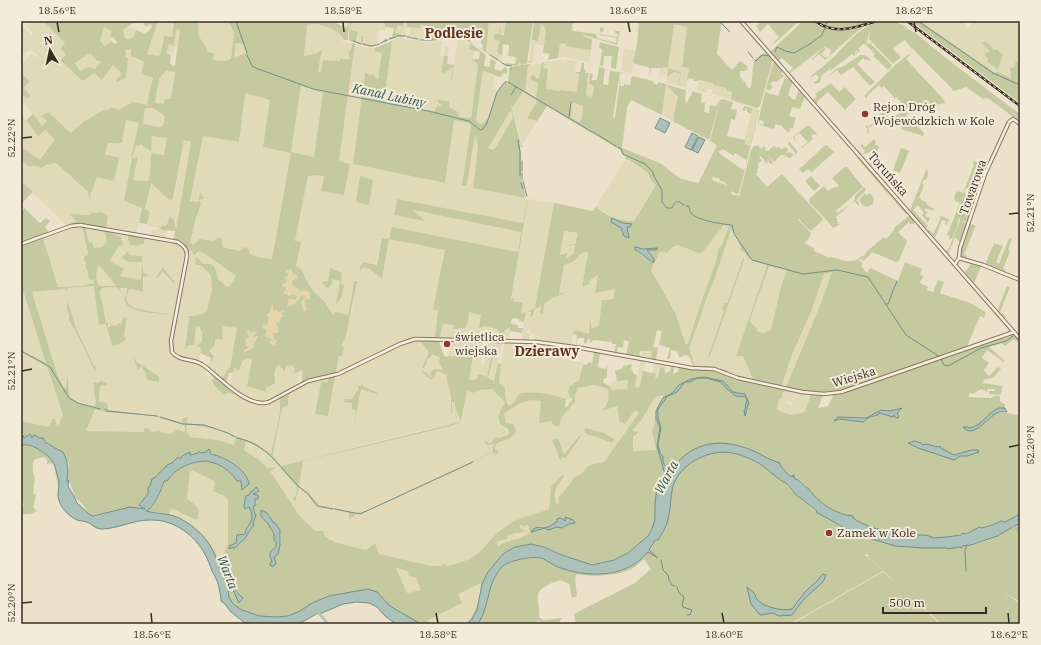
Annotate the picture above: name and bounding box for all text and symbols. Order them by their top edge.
text: 18.56°E [38,4,76,17]
text: 18.58°E [324,4,362,17]
text: 18.60°E [609,4,647,17]
text: 18.62°E [895,4,933,17]
district label: Podlesie [425,24,483,42]
north arrow [30,30,70,70]
text: N [43,32,54,48]
water label: Kanał Lubiny [350,79,428,112]
place label: Rejon Dróg Wojewódzkich w Kole [873,99,995,128]
marker: Rejon Dróg Wojewódzkich w Kole [860,109,870,119]
text: 52.22°N [5,118,18,158]
street label: Toruńska [865,148,912,199]
street label: Towarowa [956,157,990,216]
text: 52.21°N [1024,193,1037,233]
place label: świetlica wiejska [455,329,505,358]
marker: świetlica wiejska [442,339,452,349]
district label: Dzierawy [514,342,580,360]
text: 52.21°N [5,351,18,391]
street label: Wiejska [830,363,878,390]
text: 52.20°N [1024,425,1037,465]
water label: Warta [651,458,682,497]
place label: Zamek w Kole [837,525,916,540]
marker: Zamek w Kole [824,528,834,538]
water label: Warta [213,553,242,592]
text: 52.20°N [5,583,18,623]
scale bar [883,589,986,615]
text: 500 m [889,595,925,610]
text: 18.56°E [133,628,171,641]
text: 18.58°E [419,628,457,641]
text: 18.60°E [705,628,743,641]
text: 18.62°E [990,628,1028,641]

